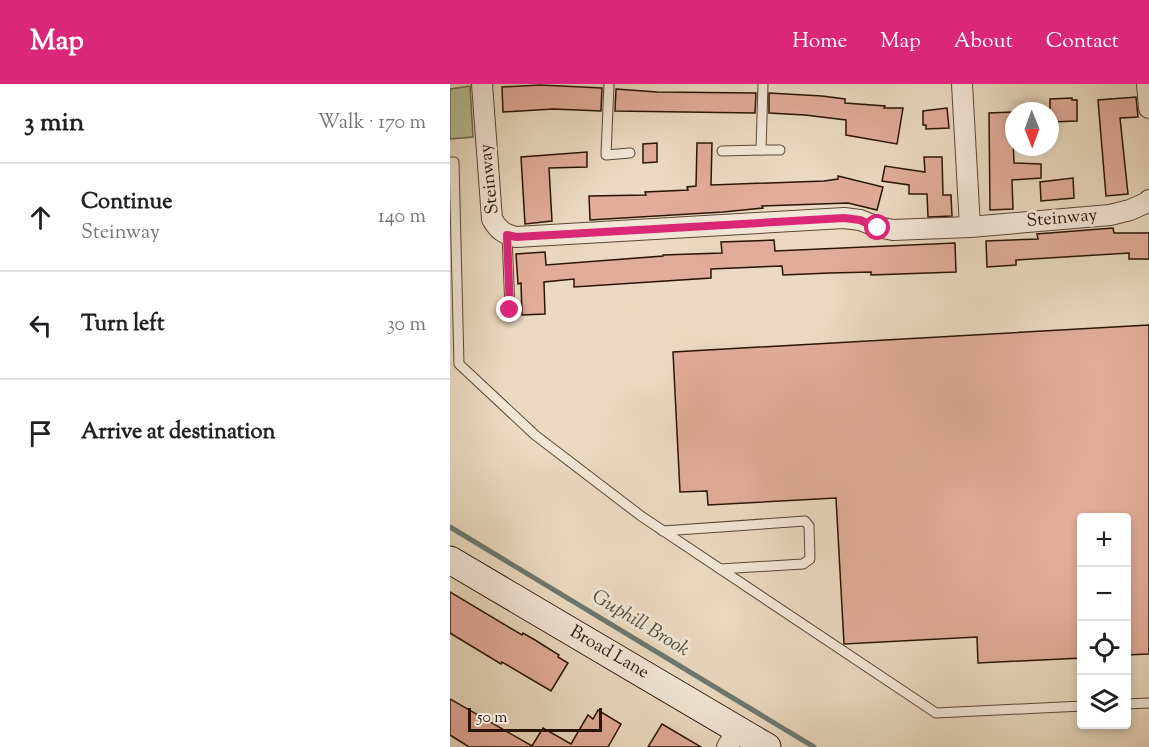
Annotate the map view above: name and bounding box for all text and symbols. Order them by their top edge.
text: Map [30,22,84,62]
text: Home [792,27,847,57]
text: Map [880,27,921,57]
text: About [954,27,1013,57]
text: Contact [1046,27,1119,57]
north arrow [1005,102,1059,156]
text: 3 min [24,105,84,142]
text: Walk · 170 m [318,109,426,138]
street label: Steinway [473,142,507,216]
text: Continue [81,187,172,219]
icon: ahead [24,201,57,234]
text: 140 m [378,203,426,232]
street label: Steinway [1026,203,1099,235]
route start [864,214,890,240]
text: Steinway [81,219,160,248]
route end [496,296,522,322]
icon: left [24,309,57,342]
text: Turn left [81,309,164,341]
text: 30 m [387,311,426,340]
icon: arrive [24,417,57,450]
text: Arrive at destination [81,417,276,449]
map controls [1077,513,1131,729]
button: + [1077,513,1131,567]
button: − [1077,567,1131,621]
water label: Guphill Brook [586,583,694,665]
street label: Broad Lane [564,620,654,686]
button: locate [1077,621,1131,675]
button: layers [1077,675,1131,729]
scale bar [468,705,602,732]
text: 50 m [477,707,508,730]

